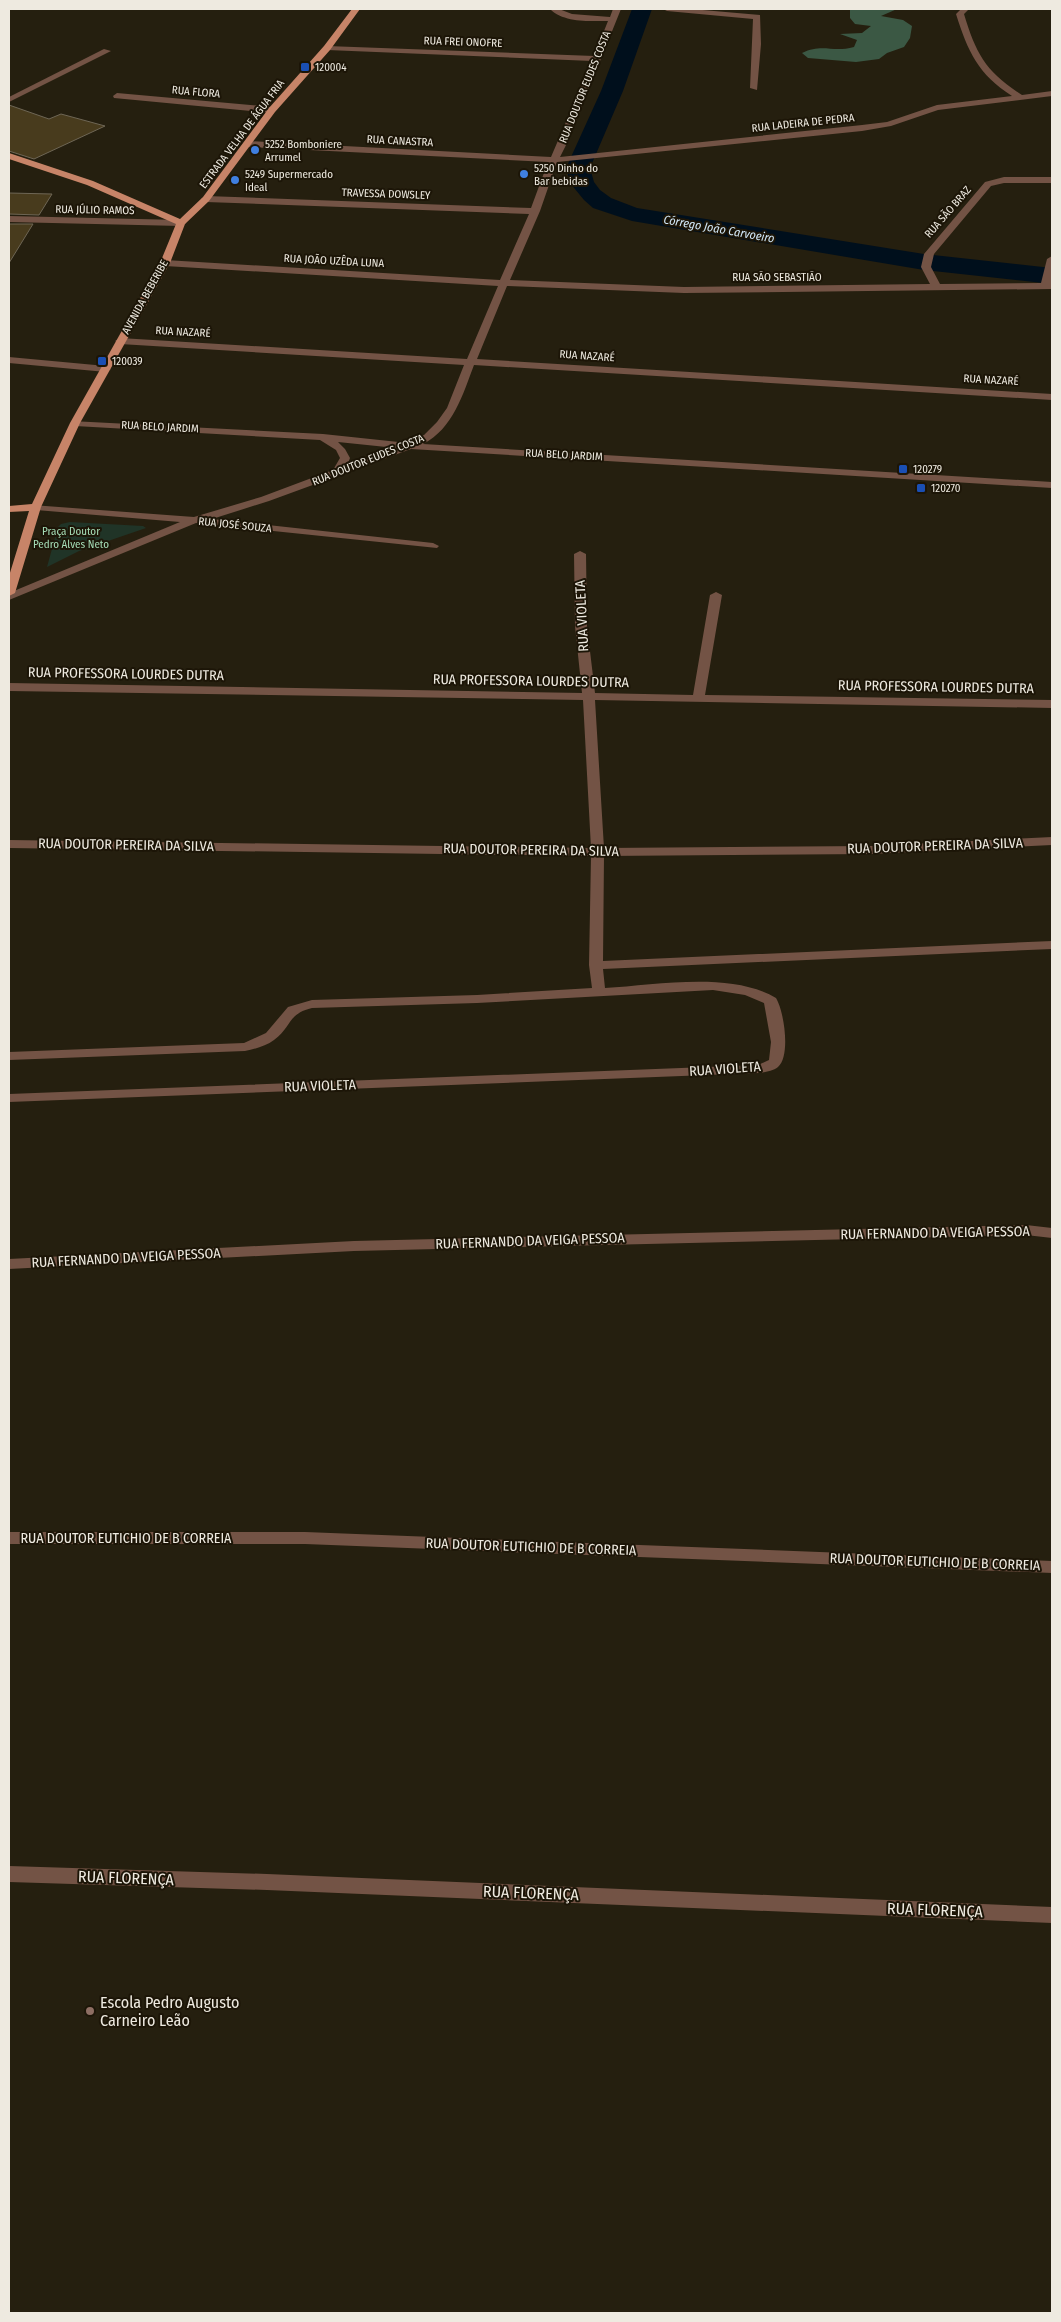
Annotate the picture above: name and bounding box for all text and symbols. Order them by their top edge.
street label: RUA DOUTOR EUDES COSTA [557,29,613,145]
street label: RUA FREI ONOFRE [424,34,502,50]
marker: 120004 [299,61,311,73]
place label: 120004 [315,61,347,74]
street label: ESTRADA VELHA DE ÁGUA FRIA [196,76,287,191]
street label: RUA FLORA [171,83,221,101]
street label: RUA LADEIRA DE PEDRA [751,111,855,135]
street label: RUA CANASTRA [366,133,434,149]
place label: 5252 Bomboniere Arrumel [265,138,342,164]
marker: 5252 Bomboniere Arrumel [249,144,261,156]
place label: 5250 Dinho do Bar bebidas [534,162,598,188]
place label: 5249 Supermercado Ideal [245,168,333,194]
marker: 5250 Dinho do Bar bebidas [518,168,530,180]
marker: 5249 Supermercado Ideal [229,174,241,186]
street label: RUA SÃO BRAZ [922,184,974,240]
street label: TRAVESSA DOWSLEY [341,186,431,202]
street label: RUA JÚLIO RAMOS [55,202,135,217]
water label: Córrego João Carvoeiro [662,212,776,246]
street label: RUA JOÃO UZÊDA LUNA [283,252,385,270]
street label: AVENIDA BEBERIBE [119,258,171,336]
street label: RUA SÃO SEBASTIÃO [732,271,822,284]
street label: RUA NAZARÉ [155,323,211,340]
street label: RUA NAZARÉ [559,347,615,364]
marker: 120039 [96,355,108,367]
place label: 120039 [112,355,143,368]
street label: RUA NAZARÉ [963,371,1019,388]
street label: RUA BELO JARDIM [121,418,199,436]
street label: RUA DOUTOR EUDES COSTA [310,432,426,488]
street label: RUA BELO JARDIM [525,446,603,464]
marker: 120279 [897,463,909,475]
place label: 120279 [913,463,942,476]
marker: 120270 [915,482,927,494]
place label: 120270 [931,482,961,495]
street label: RUA JOSÉ SOUZA [198,514,273,535]
park label: Praça Doutor Pedro Alves Neto [33,525,109,551]
street label: RUA VIOLETA [572,579,592,652]
street label: RUA PROFESSORA LOURDES DUTRA [28,664,225,684]
street label: RUA PROFESSORA LOURDES DUTRA [433,671,630,691]
street label: RUA PROFESSORA LOURDES DUTRA [838,677,1035,697]
street label: RUA DOUTOR PEREIRA DA SILVA [847,834,1024,858]
street label: RUA DOUTOR PEREIRA DA SILVA [38,835,215,855]
street label: RUA DOUTOR PEREIRA DA SILVA [443,840,620,860]
street label: RUA VIOLETA [689,1058,762,1080]
street label: RUA VIOLETA [284,1076,357,1096]
street label: RUA FERNANDO DA VEIGA PESSOA [840,1223,1030,1243]
street label: RUA FERNANDO DA VEIGA PESSOA [435,1229,626,1253]
street label: RUA FERNANDO DA VEIGA PESSOA [31,1245,222,1271]
street label: RUA DOUTOR EUTICHIO DE B CORREIA [21,1530,232,1547]
street label: RUA DOUTOR EUTICHIO DE B CORREIA [425,1535,637,1559]
street label: RUA DOUTOR EUTICHIO DE B CORREIA [829,1550,1041,1574]
street label: RUA FLORENÇA [78,1867,175,1890]
street label: RUA FLORENÇA [483,1882,580,1905]
street label: RUA FLORENÇA [887,1899,984,1922]
place label: Escola Pedro Augusto Carneiro Leão [100,1993,239,2030]
marker: Escola Pedro Augusto Carneiro Leão [84,2005,96,2017]

